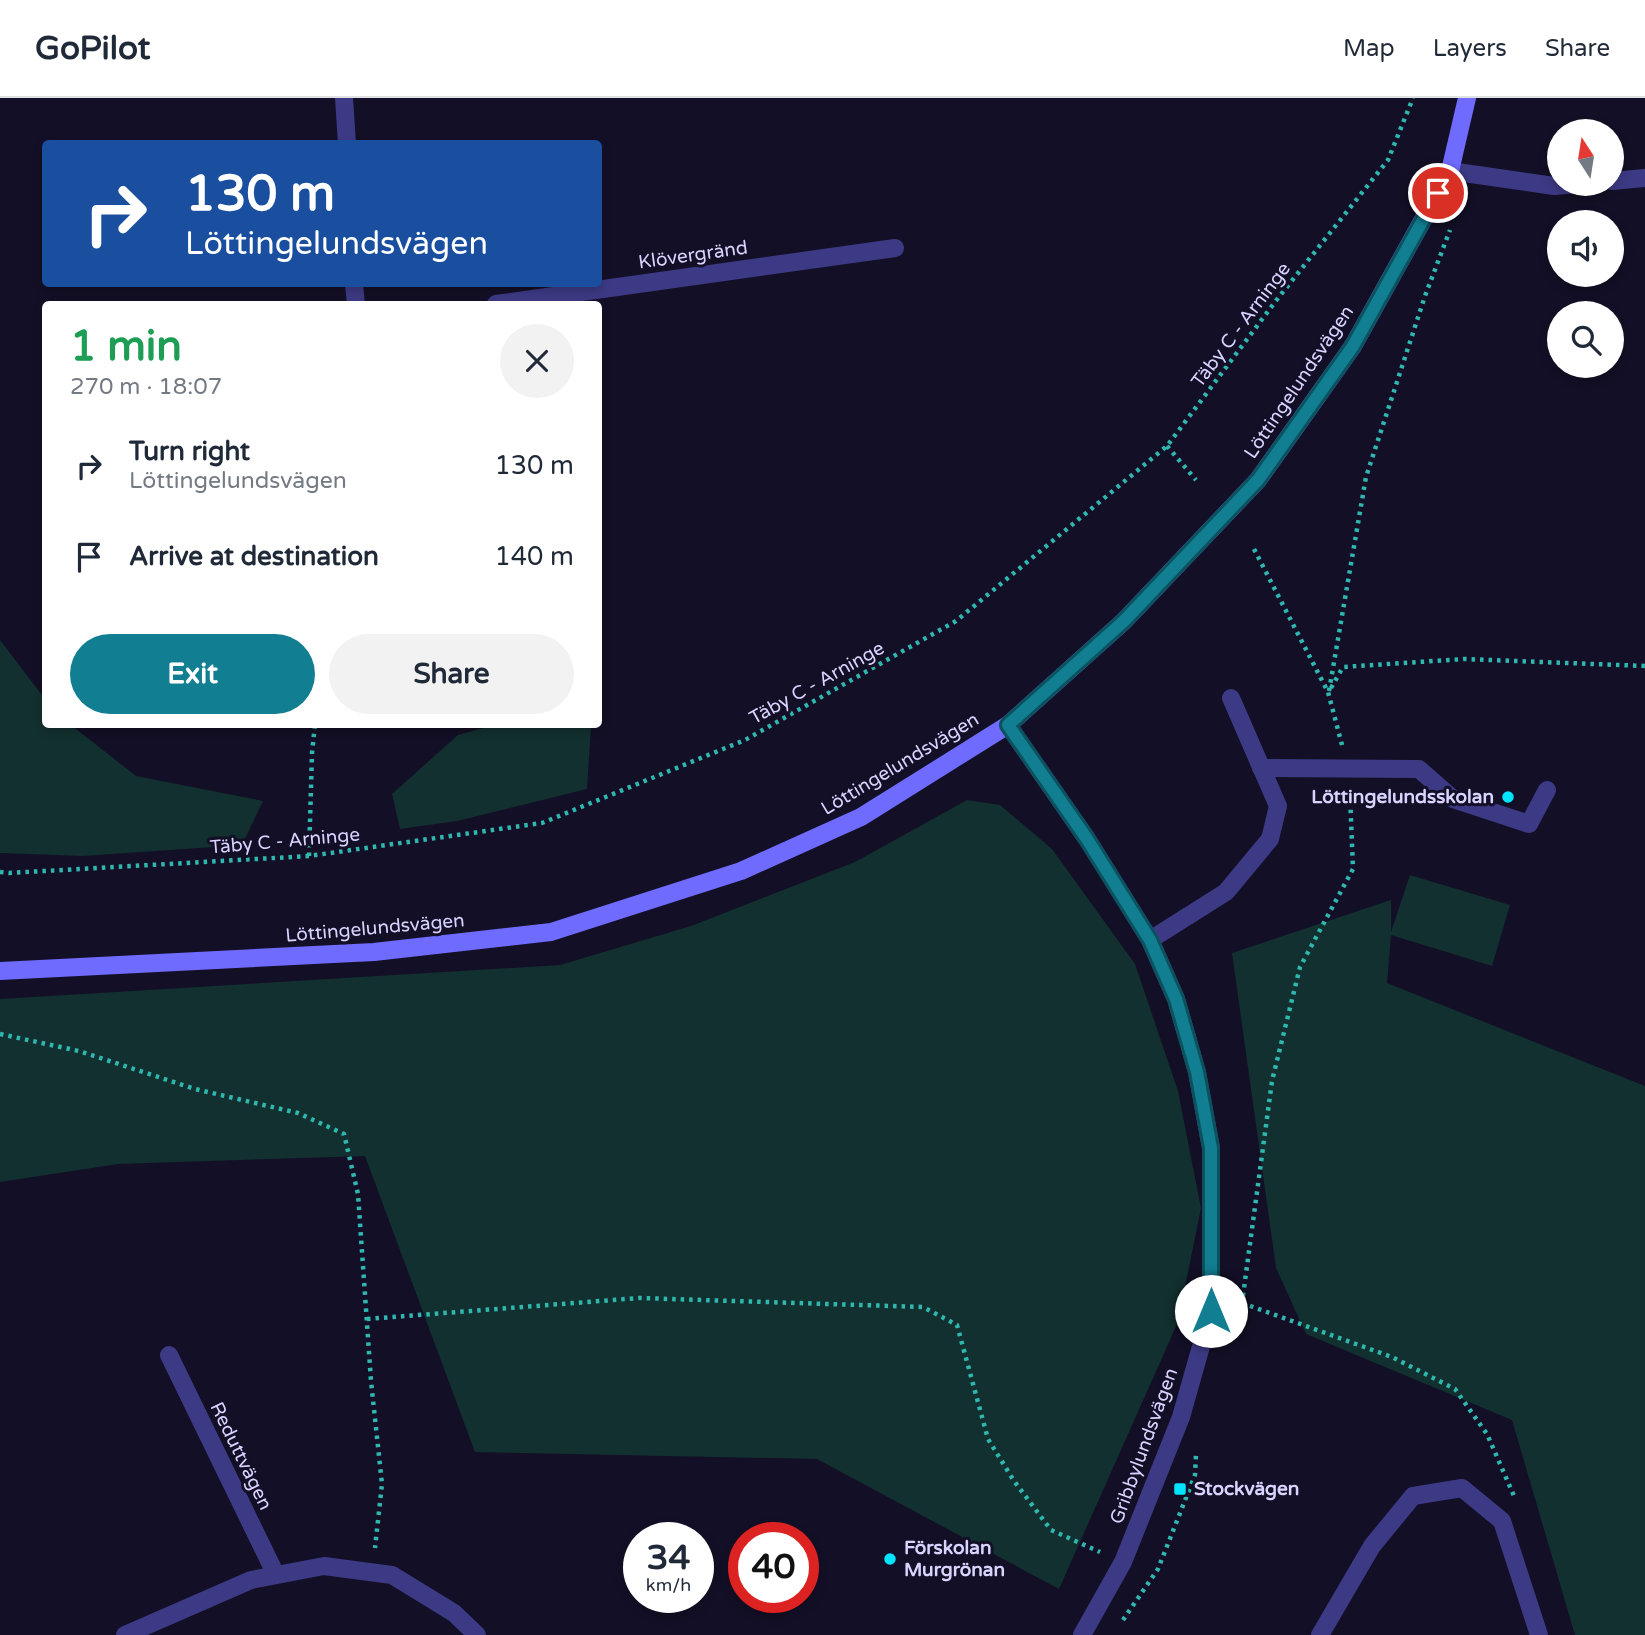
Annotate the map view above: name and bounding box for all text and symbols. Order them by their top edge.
text: GoPilot [35,29,150,68]
text: Map [1343,34,1395,63]
text: Layers [1433,34,1507,63]
text: Share [1545,34,1610,63]
north arrow [1547,119,1624,196]
map controls [1547,119,1624,378]
pin [1408,163,1468,223]
text: 130 m [185,165,335,224]
icon: right [70,168,161,259]
icon: arrive [1419,174,1457,212]
button: sound [1547,210,1624,287]
text: Löttingelundsvägen [185,225,488,263]
street label: Klövergränd [637,236,749,274]
street label: Täby C - Arninge [1187,258,1295,392]
street label: Löttingelundsvägen [1240,301,1358,463]
button: search [1547,301,1624,378]
text: 1 min [70,321,182,372]
button: close [500,324,574,398]
text: 270 m · 18:07 [70,373,222,401]
text: Turn right [129,436,250,467]
icon: right [70,447,108,485]
text: 130 m [494,450,574,481]
text: Löttingelundsvägen [129,467,347,495]
icon: arrive [70,538,108,576]
text: Arrive at destination [129,541,379,572]
text: 140 m [494,541,574,572]
button: Exit [70,634,315,714]
button: Share [329,634,574,714]
street label: Täby C - Arninge [746,637,888,729]
street label: Löttingelundsvägen [817,708,983,820]
place label: Löttingelundsskolan [1311,786,1494,809]
marker: Löttingelundsskolan [1500,789,1516,805]
street label: Täby C - Arninge [209,823,361,859]
street label: Löttingelundsvägen [284,909,466,947]
position arrow [1174,1274,1248,1348]
street label: Gribbylundsvägen [1106,1365,1182,1527]
street label: Reduttvägen [205,1399,277,1513]
place label: Stockvägen [1194,1478,1299,1501]
marker: Stockvägen [1172,1481,1188,1497]
speed limit sign: 40 [728,1522,819,1613]
text: 34 [647,1537,690,1579]
place label: Förskolan Murgrönan [904,1537,1005,1582]
marker: Förskolan Murgrönan [882,1551,898,1567]
text: km/h [646,1574,691,1596]

